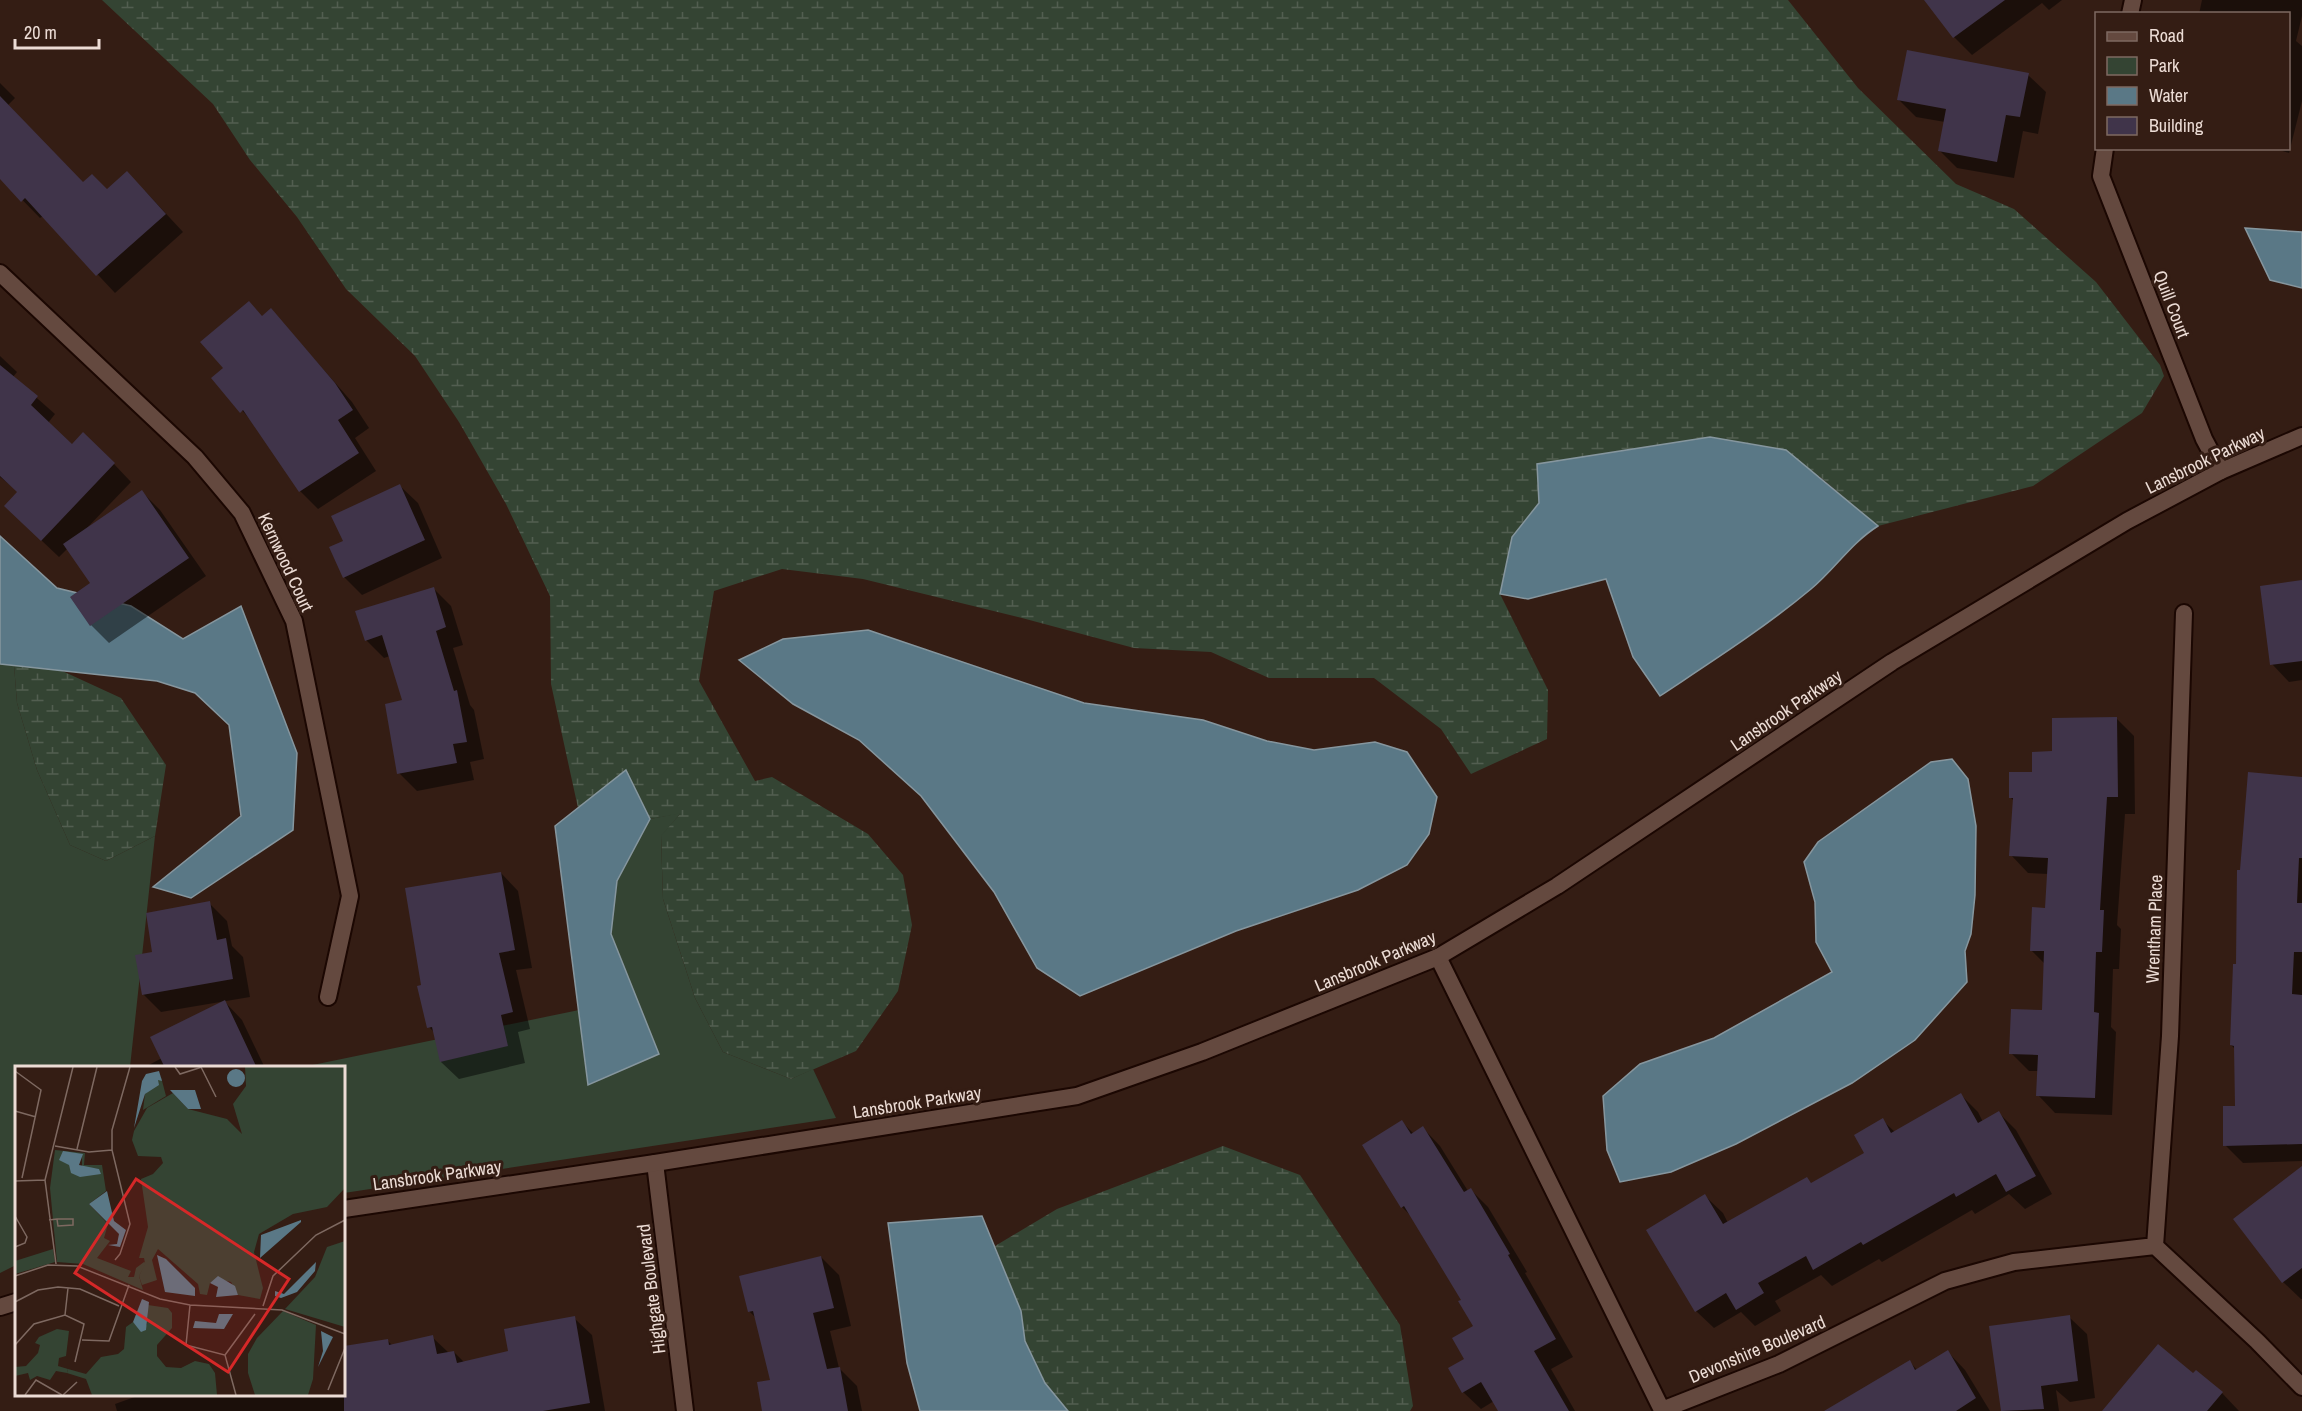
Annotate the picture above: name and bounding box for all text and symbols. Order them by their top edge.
scale bar [15,12,99,50]
legend [2095,12,2290,150]
text: 20 m [24,20,57,45]
text: Road [2149,23,2184,48]
text: Park [2149,53,2180,78]
text: Water [2149,83,2188,108]
text: Building [2149,113,2204,138]
street label: Quill Court [2148,267,2196,341]
street label: Lansbrook Parkway [2141,420,2269,500]
street label: Kernwood Court [252,508,320,616]
street label: Lansbrook Parkway [1725,663,1847,757]
street label: Wrentham Place [2140,874,2168,984]
street label: Lansbrook Parkway [1310,924,1440,998]
inset map [15,1066,345,1396]
street label: Lansbrook Parkway [851,1079,984,1124]
street label: Lansbrook Parkway [371,1154,504,1196]
street label: Highgate Boulevard [631,1223,671,1355]
street label: Devonshire Boulevard [1685,1309,1829,1389]

